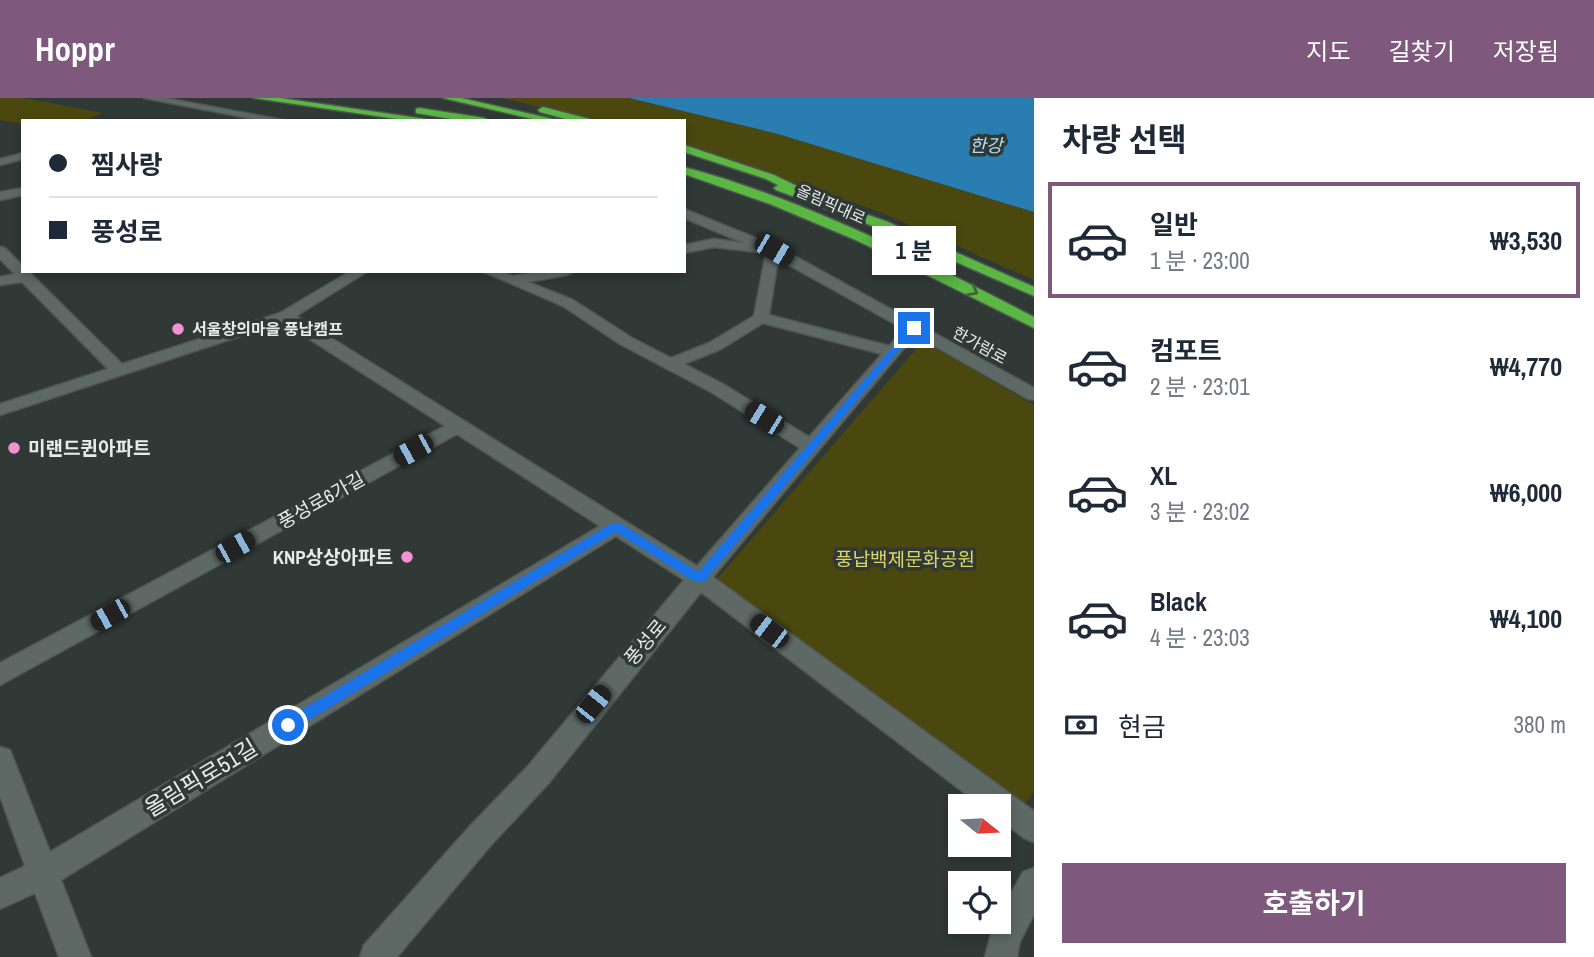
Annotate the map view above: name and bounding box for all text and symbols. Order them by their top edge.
text: Hoppr [35,27,115,71]
text: 지도 [1306,35,1351,67]
text: 길찾기 [1389,35,1455,67]
text: 저장됨 [1493,35,1559,67]
text: 차량 선택 [1062,118,1187,161]
water label: 한강 [969,133,1005,158]
text: 찜사랑 [91,147,163,182]
street label: 올림픽대로 [793,179,869,229]
text: 일반 [1150,207,1198,242]
icon: car [1066,209,1129,272]
text: 풍성로 [91,214,163,249]
text: ₩3,530 [1490,223,1562,258]
callout: 1 분 [872,226,956,275]
car [751,230,798,270]
text: 1 분 [896,235,932,266]
text: 1 분 · 23:00 [1150,245,1250,276]
one-way arrow [965,282,978,296]
route end [898,312,930,344]
place label: 서울창의마을 풍납캠프 [192,318,343,340]
marker: 서울창의마을 풍납캠프 [170,321,186,337]
street label: 한가람로 [949,321,1011,369]
text: 컴포트 [1150,333,1222,368]
icon: car [1066,335,1129,398]
text: ₩4,770 [1490,349,1562,384]
text: 2 분 · 23:01 [1150,371,1250,402]
car [741,398,788,438]
car [390,431,437,469]
place label: 미랜드퀸아파트 [28,435,150,461]
marker: 미랜드퀸아파트 [6,440,22,456]
text: XL [1150,458,1177,493]
icon: car [1066,461,1129,524]
street label: 풍성로6가길 [273,465,369,535]
text: ₩6,000 [1490,475,1562,510]
text: 3 분 · 23:02 [1150,496,1250,527]
car [212,528,259,566]
place label: KNP상상아파트 [273,544,393,570]
park label: 풍납백제문화공원 [835,546,975,572]
marker: KNP상상아파트 [399,549,415,565]
text: Black [1150,584,1207,619]
icon: car [1066,587,1129,650]
car [87,596,134,634]
text: ₩4,100 [1490,601,1562,636]
car [746,610,793,652]
street label: 풍성로 [618,614,672,670]
text: 4 분 · 23:03 [1150,622,1250,653]
car [572,681,615,727]
icon: cash [1062,706,1100,744]
route start [272,709,304,741]
text: 현금 [1118,709,1166,744]
text: 380 m [1514,709,1566,740]
street label: 올림픽로51길 [138,732,263,824]
north arrow [948,794,1012,858]
map controls [948,794,1011,934]
button: 호출하기 [1062,863,1566,943]
button: locate [948,871,1011,934]

